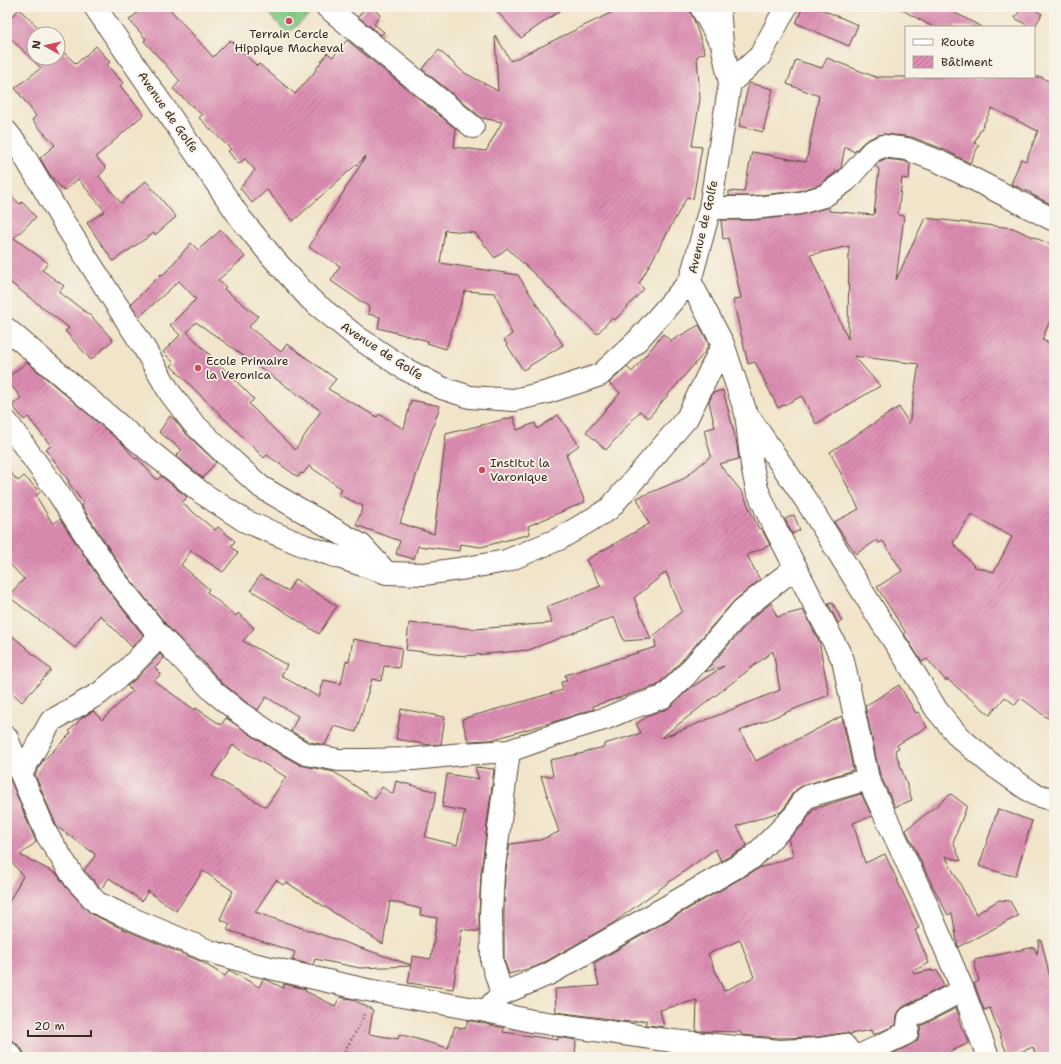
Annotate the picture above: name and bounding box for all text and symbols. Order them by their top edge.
marker: Terrain Cercle Hippique Macheval [284,16,294,26]
north arrow [26,26,66,66]
place label: Terrain Cercle Hippique Macheval [234,26,344,56]
legend [905,26,1035,78]
text: Route [941,34,975,50]
text: N [29,39,45,50]
text: Bâtiment [941,54,993,70]
street label: Avenue de Golfe [134,68,202,156]
street label: Avenue de Golfe [684,179,722,275]
street label: Avenue de Golfe [338,318,426,384]
place label: Ecole Primaire la Veronica [206,353,289,383]
marker: Ecole Primaire la Veronica [193,363,203,373]
place label: Institut la Varonique [490,455,550,485]
marker: Institut la Varonique [477,465,487,475]
scale bar [28,1012,91,1038]
text: 20 m [34,1018,65,1034]

